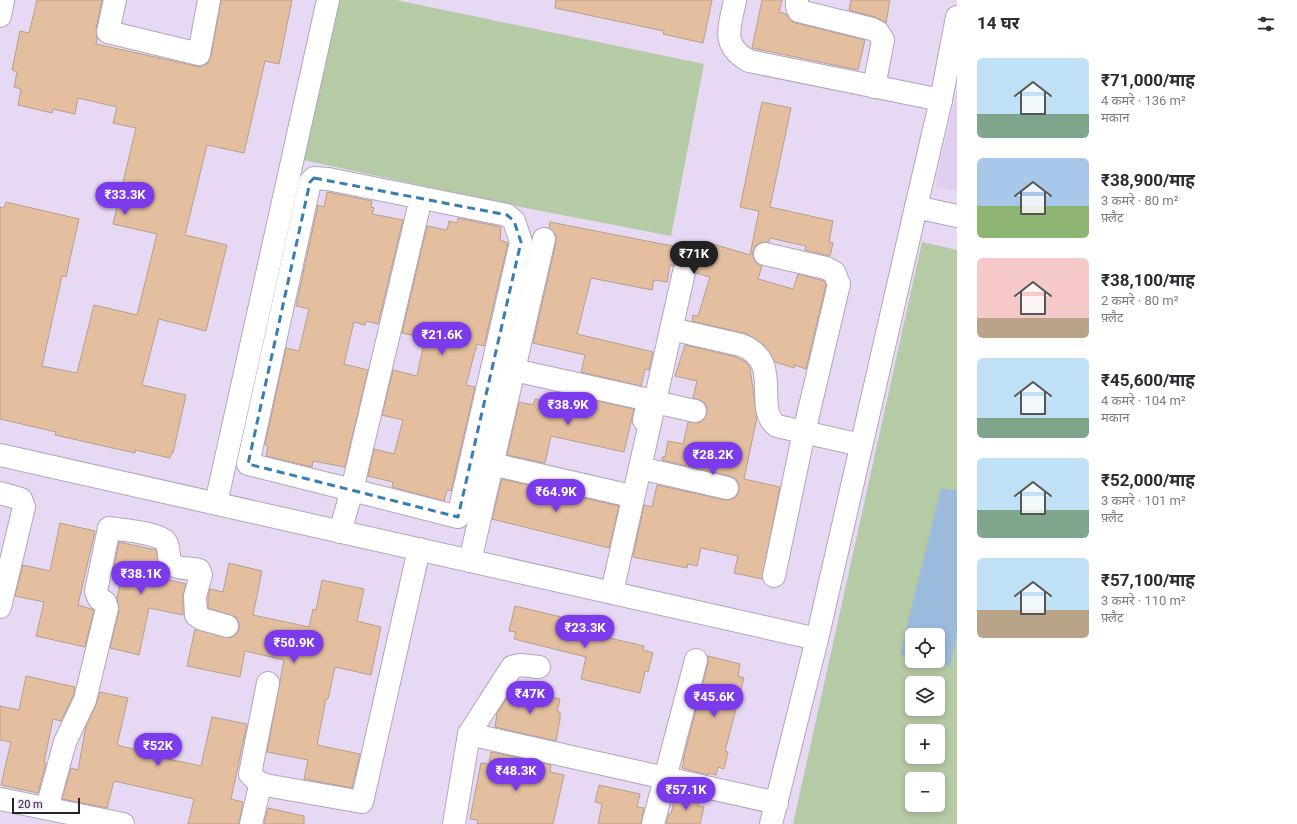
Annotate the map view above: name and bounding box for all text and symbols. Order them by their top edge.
text: 14 घर [977,13,1019,33]
icon: filters [1255,13,1277,35]
text: ₹71,000/माह [1101,70,1195,90]
icon: home [1009,74,1057,122]
text: 4 कमरे · 136 m² [1101,93,1186,108]
text: मकान [1101,110,1129,125]
text: ₹38,900/माह [1101,170,1195,190]
icon: home [1009,174,1057,222]
pin: ₹33.3K [92,182,158,216]
text: ₹33.3K [104,187,146,202]
text: 3 कमरे · 80 m² [1101,193,1178,208]
text: फ़्लैट [1101,210,1124,225]
pin: ₹71K [670,241,718,275]
text: ₹71K [679,246,709,261]
text: ₹38,100/माह [1101,270,1195,290]
icon: home [1009,274,1057,322]
text: 2 कमरे · 80 m² [1101,293,1178,308]
text: फ़्लैट [1101,310,1124,325]
pin: ₹21.6K [409,322,475,356]
text: ₹21.6K [421,327,463,342]
text: ₹45,600/माह [1101,370,1195,390]
icon: home [1009,374,1057,422]
pin: ₹38.9K [535,392,601,426]
text: 4 कमरे · 104 m² [1101,393,1186,408]
text: ₹38.9K [547,397,589,412]
text: मकान [1101,410,1129,425]
pin: ₹28.2K [680,442,746,476]
text: ₹28.2K [692,447,734,462]
text: ₹52,000/माह [1101,470,1195,490]
icon: home [1009,474,1057,522]
pin: ₹64.9K [523,479,589,513]
text: ₹64.9K [535,484,577,499]
text: 3 कमरे · 101 m² [1101,493,1186,508]
text: फ़्लैट [1101,510,1124,525]
pin: ₹38.1K [108,561,174,595]
text: ₹38.1K [120,566,162,581]
text: ₹57,100/माह [1101,570,1195,590]
icon: home [1009,574,1057,622]
text: 3 कमरे · 110 m² [1101,593,1186,608]
text: फ़्लैट [1101,610,1124,625]
pin: ₹23.3K [552,615,618,649]
text: ₹23.3K [564,620,606,635]
map controls [905,628,945,812]
button: locate [905,628,945,668]
pin: ₹50.9K [261,630,327,664]
text: ₹50.9K [273,635,315,650]
button: layers [905,676,945,716]
pin: ₹47K [506,681,554,715]
pin: ₹45.6K [681,684,747,718]
text: ₹47K [515,686,545,701]
text: ₹45.6K [693,689,735,704]
button: + [905,724,945,764]
pin: ₹52K [134,733,182,767]
text: ₹52K [143,738,173,753]
pin: ₹48.3K [483,758,549,792]
text: ₹48.3K [495,763,537,778]
button: − [905,772,945,812]
pin: ₹57.1K [653,777,719,811]
text: ₹57.1K [665,782,707,797]
scale bar [12,796,80,815]
text: 20 m [18,798,43,811]

